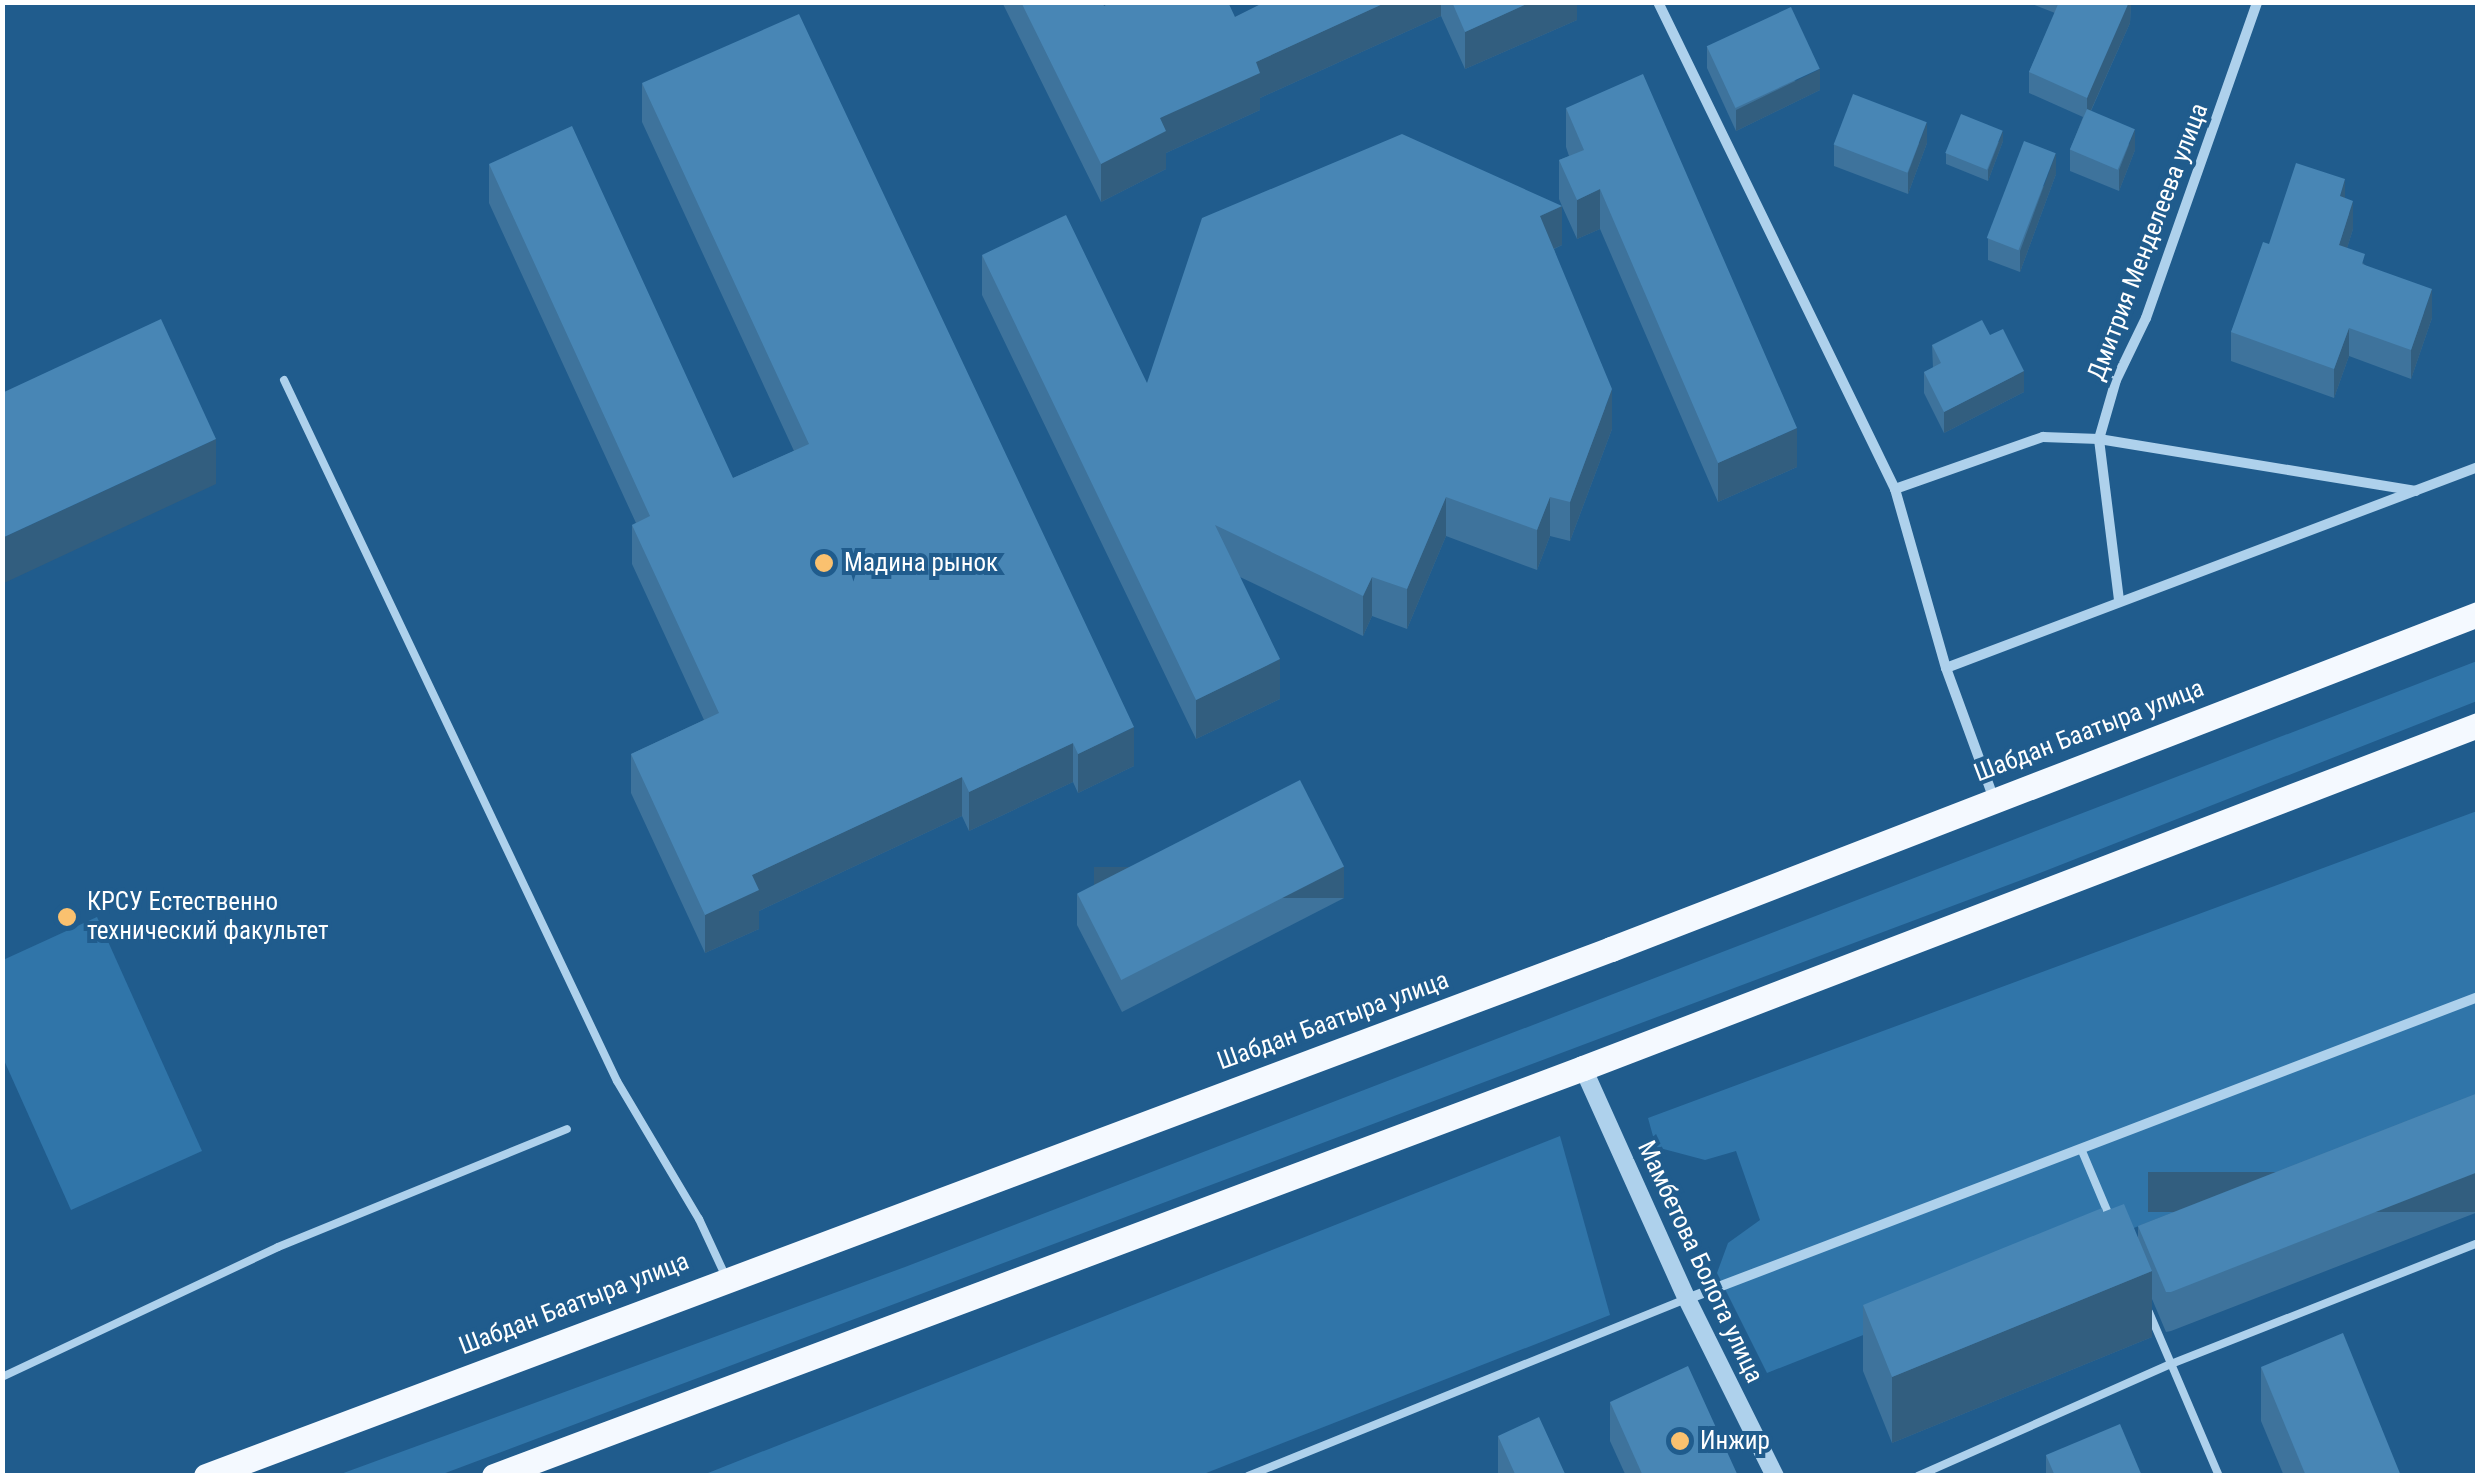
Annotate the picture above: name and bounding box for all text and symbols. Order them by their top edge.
street label: Дмитрия Менделеева улица [2081,99,2215,385]
place label: Мадина рынок [844,548,998,578]
marker: Мадина рынок [813,552,835,574]
street label: Шабдан Баатыра улица [1970,673,2208,789]
place label: КРСУ Естественно технический факультет [87,888,329,947]
marker: КРСУ Естественно технический факультет [56,906,78,928]
street label: Шабдан Баатыра улица [1213,965,1453,1077]
street label: Мамбетова Болота улица [1631,1136,1769,1388]
street label: Шабдан Баатыра улица [455,1246,693,1362]
place label: Инжир [1700,1426,1770,1456]
marker: Инжир [1669,1430,1691,1452]

